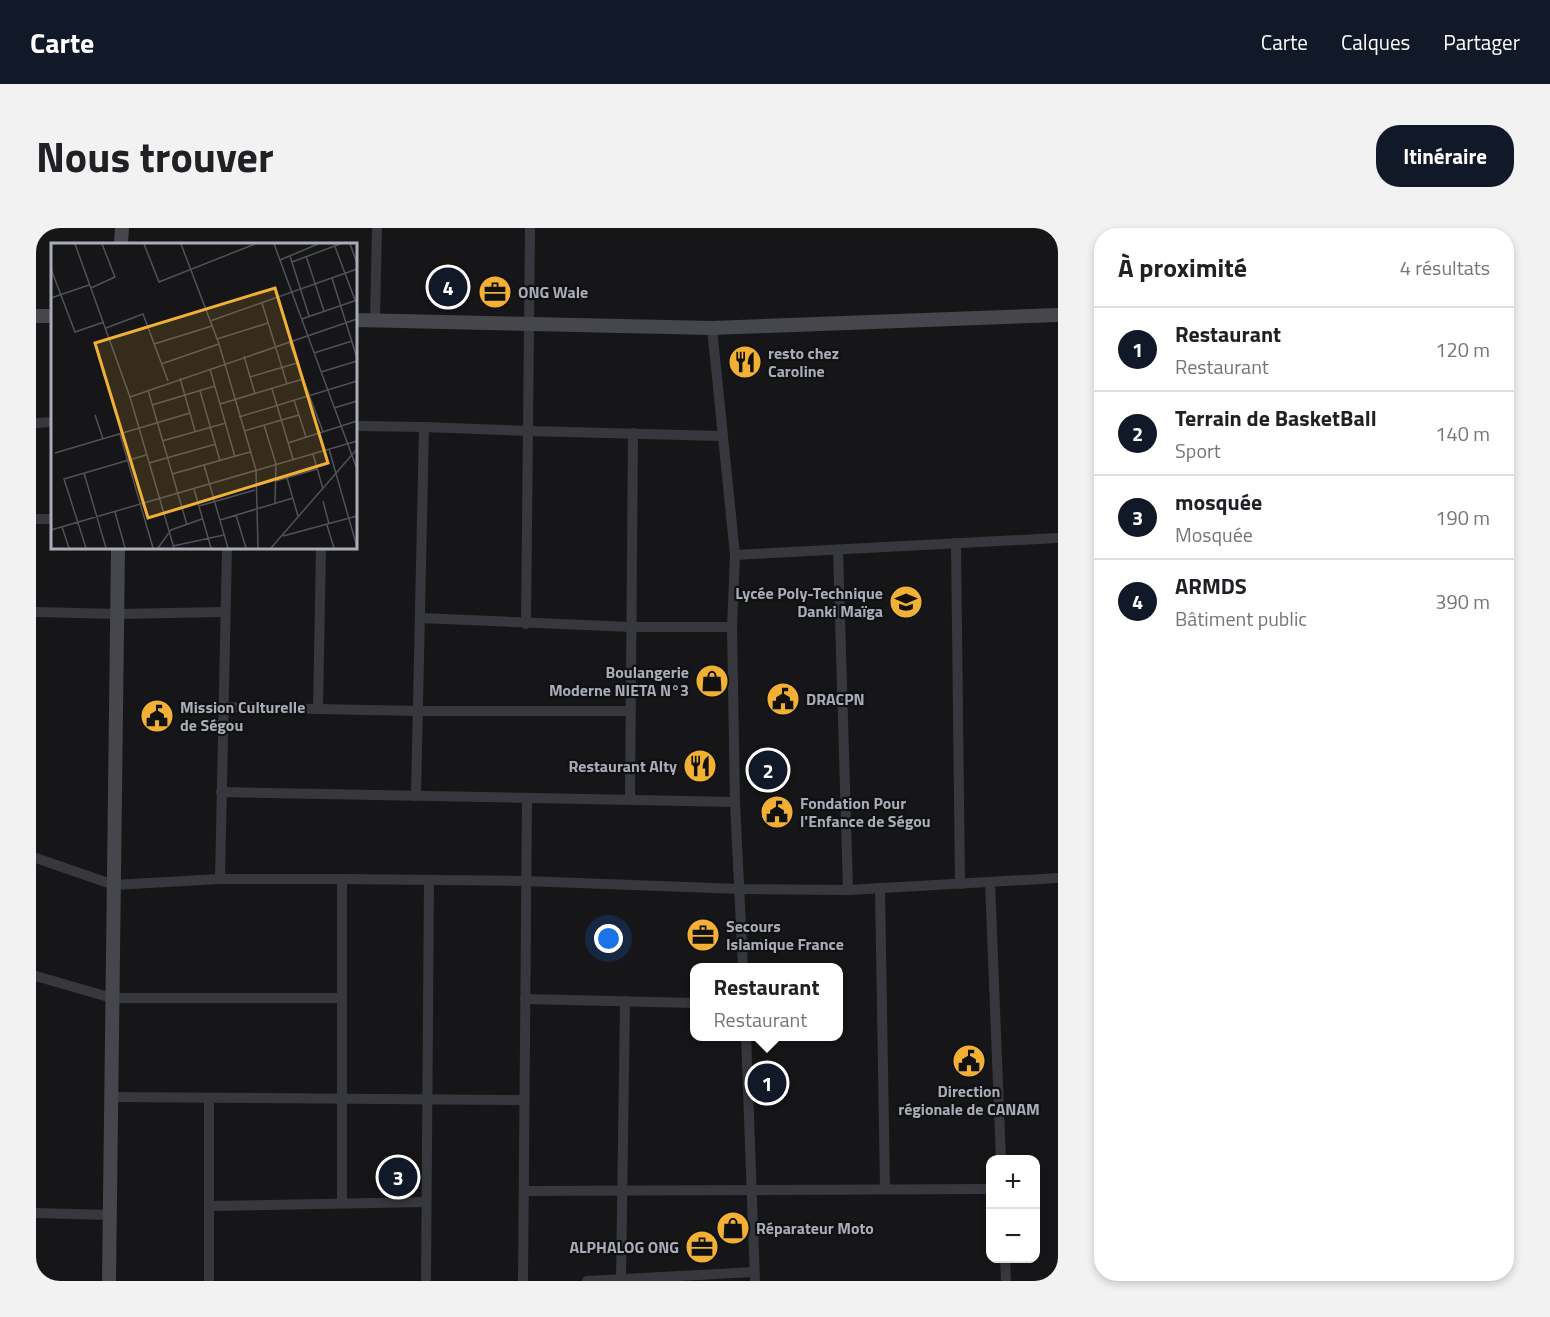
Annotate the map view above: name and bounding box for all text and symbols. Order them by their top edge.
text: Carte [30,21,94,64]
text: Carte [1261,26,1308,58]
text: Calques [1341,26,1410,58]
text: Partager [1443,26,1520,58]
text: Nous trouver [36,124,274,188]
button: Itinéraire [1376,125,1514,187]
inset map [51,243,357,549]
text: À proximité [1118,248,1247,287]
text: 4 résultats [1400,252,1490,283]
pin: 4 [428,264,468,310]
office icon: ONG Wale [477,274,513,310]
place label: ONG Wale [518,280,588,304]
text: Restaurant [1175,317,1281,351]
text: 1 [1132,334,1143,365]
text: 120 m [1435,334,1490,365]
place label: resto chez Caroline [768,341,839,383]
restaurant icon: resto chez Caroline [727,344,763,380]
text: Restaurant [1175,351,1269,382]
text: Terrain de BasketBall [1175,401,1377,435]
text: 2 [1132,418,1143,449]
text: 140 m [1435,418,1490,449]
text: Sport [1175,435,1221,466]
text: mosquée [1175,485,1262,519]
text: 3 [1132,502,1143,533]
text: 190 m [1435,502,1490,533]
text: Mosquée [1175,519,1253,550]
text: ARMDS [1175,569,1247,603]
place label: Lycée Poly-Technique Danki Maïga [735,581,883,623]
school or university icon: Lycée Poly-Technique Danki Maïga [888,584,924,620]
text: 4 [1132,586,1143,617]
text: 390 m [1435,586,1490,617]
text: Bâtiment public [1175,603,1307,634]
place label: Boulangerie Moderne NIETA N°3 [549,660,689,702]
shop icon: Boulangerie Moderne NIETA N°3 [694,663,730,699]
public building icon: DRACPN [765,681,801,717]
place label: DRACPN [806,687,865,711]
place label: Mission Culturelle de Ségou [180,695,305,737]
public building icon: Mission Culturelle de Ségou [139,698,175,734]
restaurant icon: Restaurant Alty [682,748,718,784]
pin: 2 [748,748,788,792]
place label: Restaurant Alty [569,754,677,778]
place label: Fondation Pour l'Enfance de Ségou [800,791,931,833]
public building icon: Fondation Pour l'Enfance de Ségou [759,794,795,830]
place label: Secours Islamique France [726,914,844,956]
office icon: Secours Islamique France [685,917,721,953]
your location [594,924,623,953]
popup [690,963,843,1041]
text: Restaurant [713,970,820,1004]
text: Restaurant [713,1004,807,1035]
public building icon: Direction régionale de CANAM [951,1043,987,1079]
pin: 1 [748,1060,786,1106]
place label: Direction régionale de CANAM [898,1079,1040,1121]
pin: 3 [378,1154,418,1200]
map controls [986,1155,1040,1263]
button: + [986,1155,1040,1209]
button: − [986,1209,1040,1263]
shop icon: Réparateur Moto [715,1210,751,1246]
place label: Réparateur Moto [756,1216,874,1240]
office icon: ALPHALOG ONG [684,1229,720,1265]
place label: ALPHALOG ONG [569,1235,679,1259]

